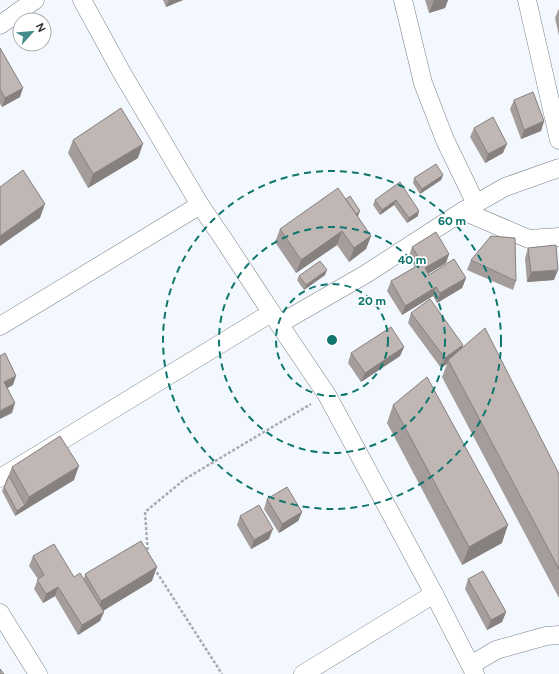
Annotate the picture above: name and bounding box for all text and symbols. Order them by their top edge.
north arrow [12,12,52,52]
text: N [33,21,48,34]
text: 60 m [438,214,466,228]
text: 40 m [398,253,426,267]
text: 20 m [358,294,386,308]
centre of rings [325,333,339,347]

